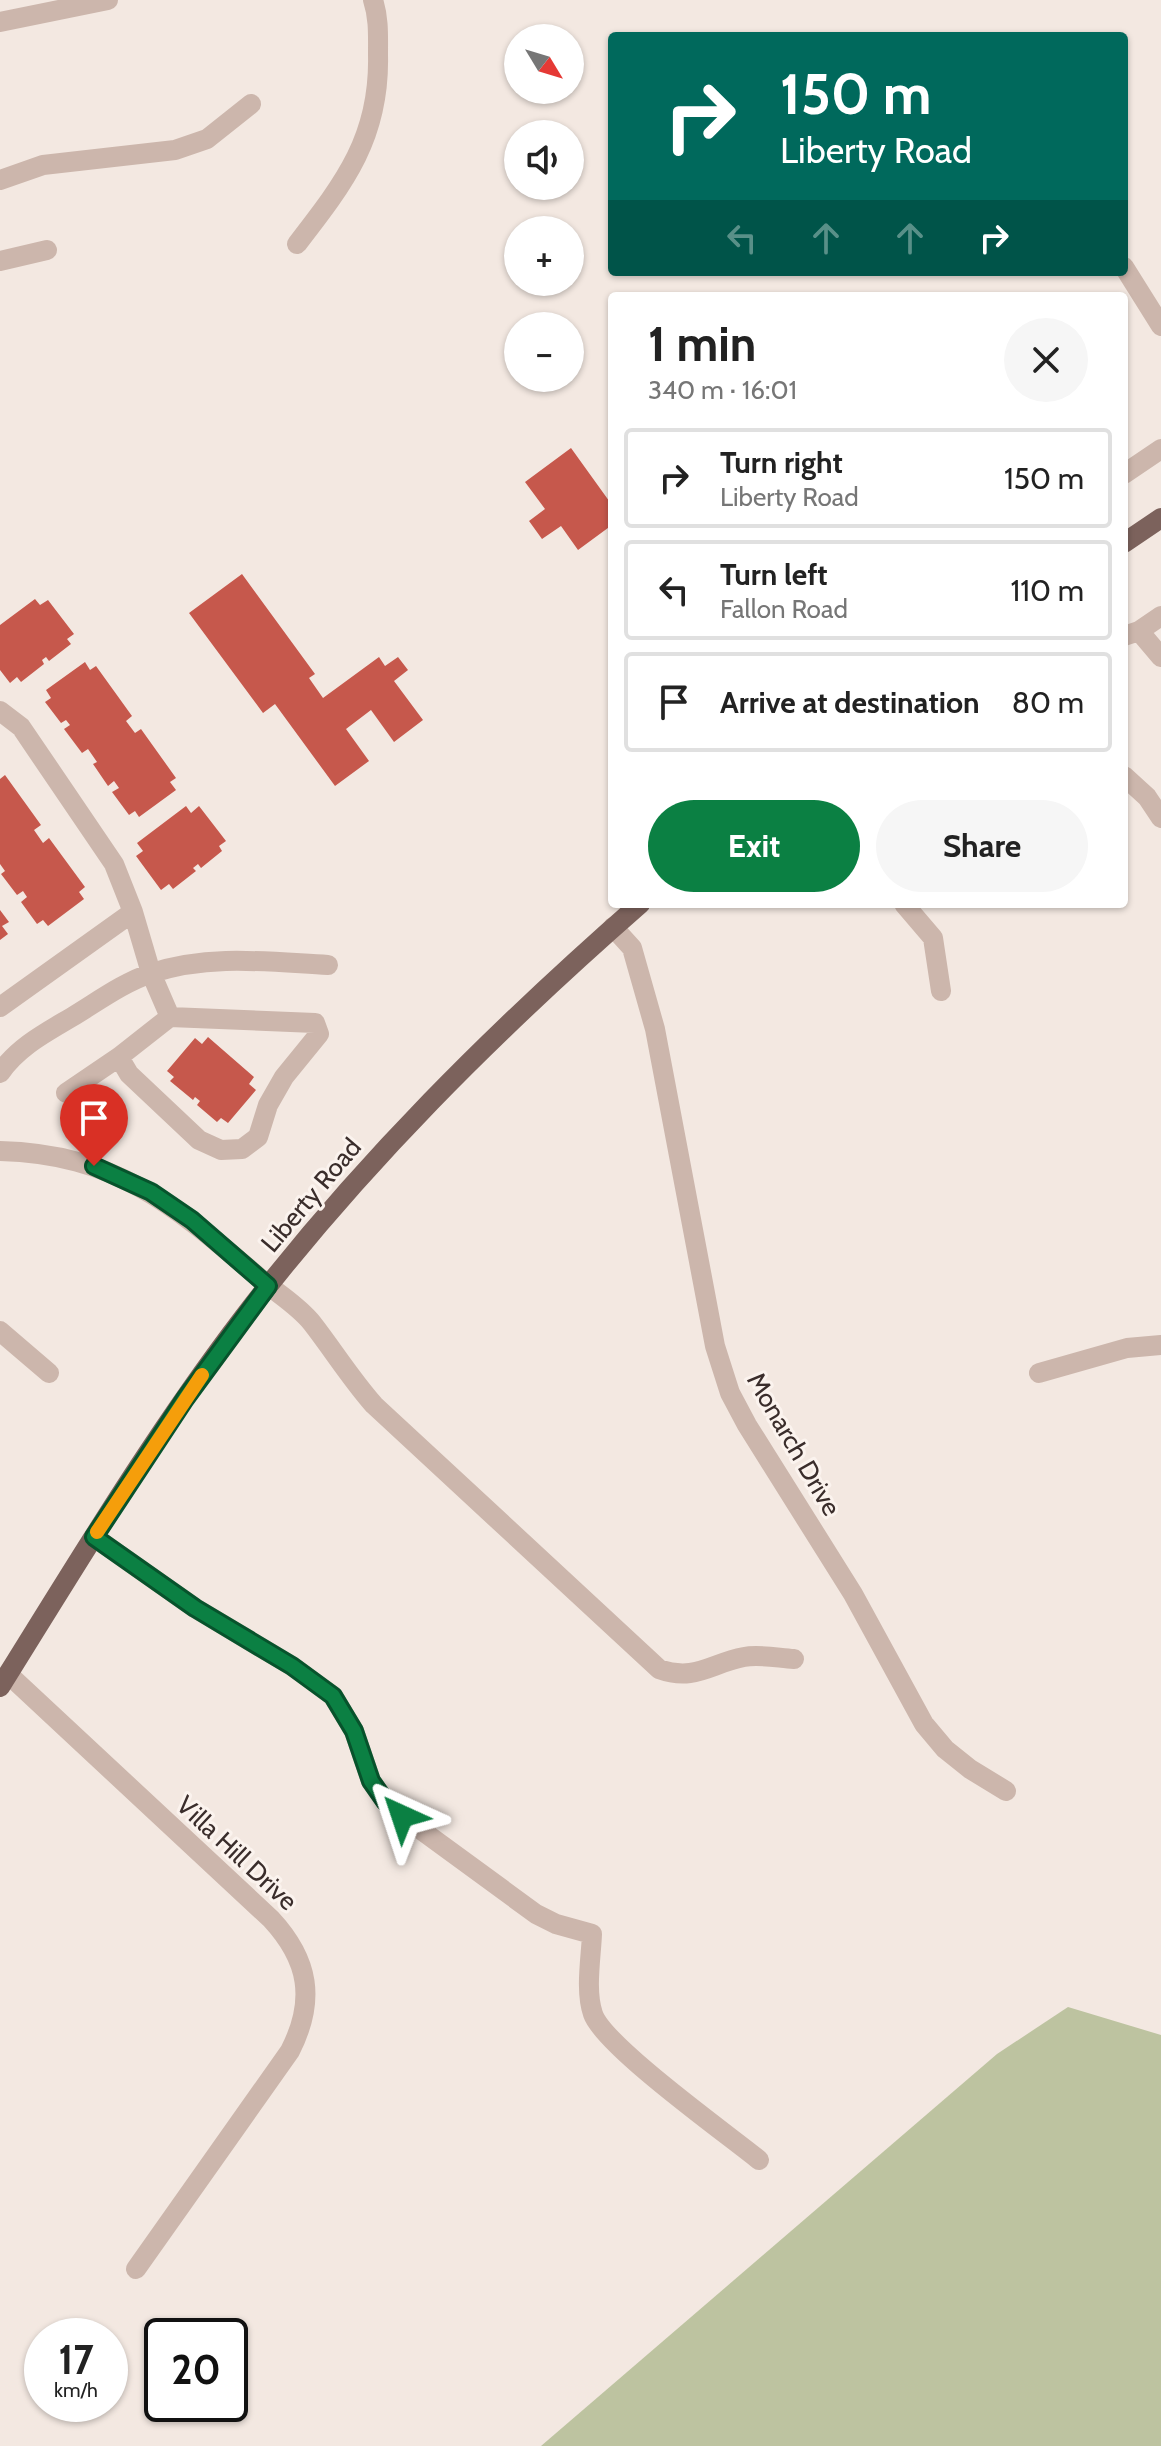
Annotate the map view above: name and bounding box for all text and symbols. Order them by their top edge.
north arrow [504,24,584,104]
map controls [504,24,584,392]
text: 150 m [780,60,932,128]
icon: right [648,64,752,168]
button: sound [504,120,584,200]
text: Liberty Road [780,128,972,172]
button: + [504,216,584,296]
icon: left [720,216,764,260]
icon: ahead [804,216,848,260]
icon: ahead [888,216,932,260]
icon: right [972,216,1016,260]
button: − [504,312,584,392]
text: 1 min [648,315,756,373]
button: close [1004,318,1088,402]
text: 340 m · 16:01 [648,374,797,406]
text: Turn right [720,444,843,481]
icon: right [652,456,696,500]
text: 150 m [1004,460,1084,497]
text: Liberty Road [720,481,859,513]
text: Turn left [720,556,828,593]
icon: left [652,568,696,612]
text: 110 m [1010,572,1084,609]
text: Fallon Road [720,593,848,625]
icon: arrive [652,680,696,724]
text: Arrive at destination [720,684,980,721]
text: 80 m [1012,684,1084,721]
button: Exit [648,800,860,892]
button: Share [876,800,1088,892]
pin [60,1084,128,1166]
icon: arrive [72,1096,116,1140]
street label: Liberty Road [254,1132,368,1258]
street label: Monarch Drive [740,1367,848,1521]
position arrow [360,1774,444,1858]
street label: Villa Hill Drive [170,1789,304,1917]
speed limit sign: 20 [144,2318,248,2422]
text: 17 [58,2335,94,2384]
text: km/h [54,2378,98,2402]

